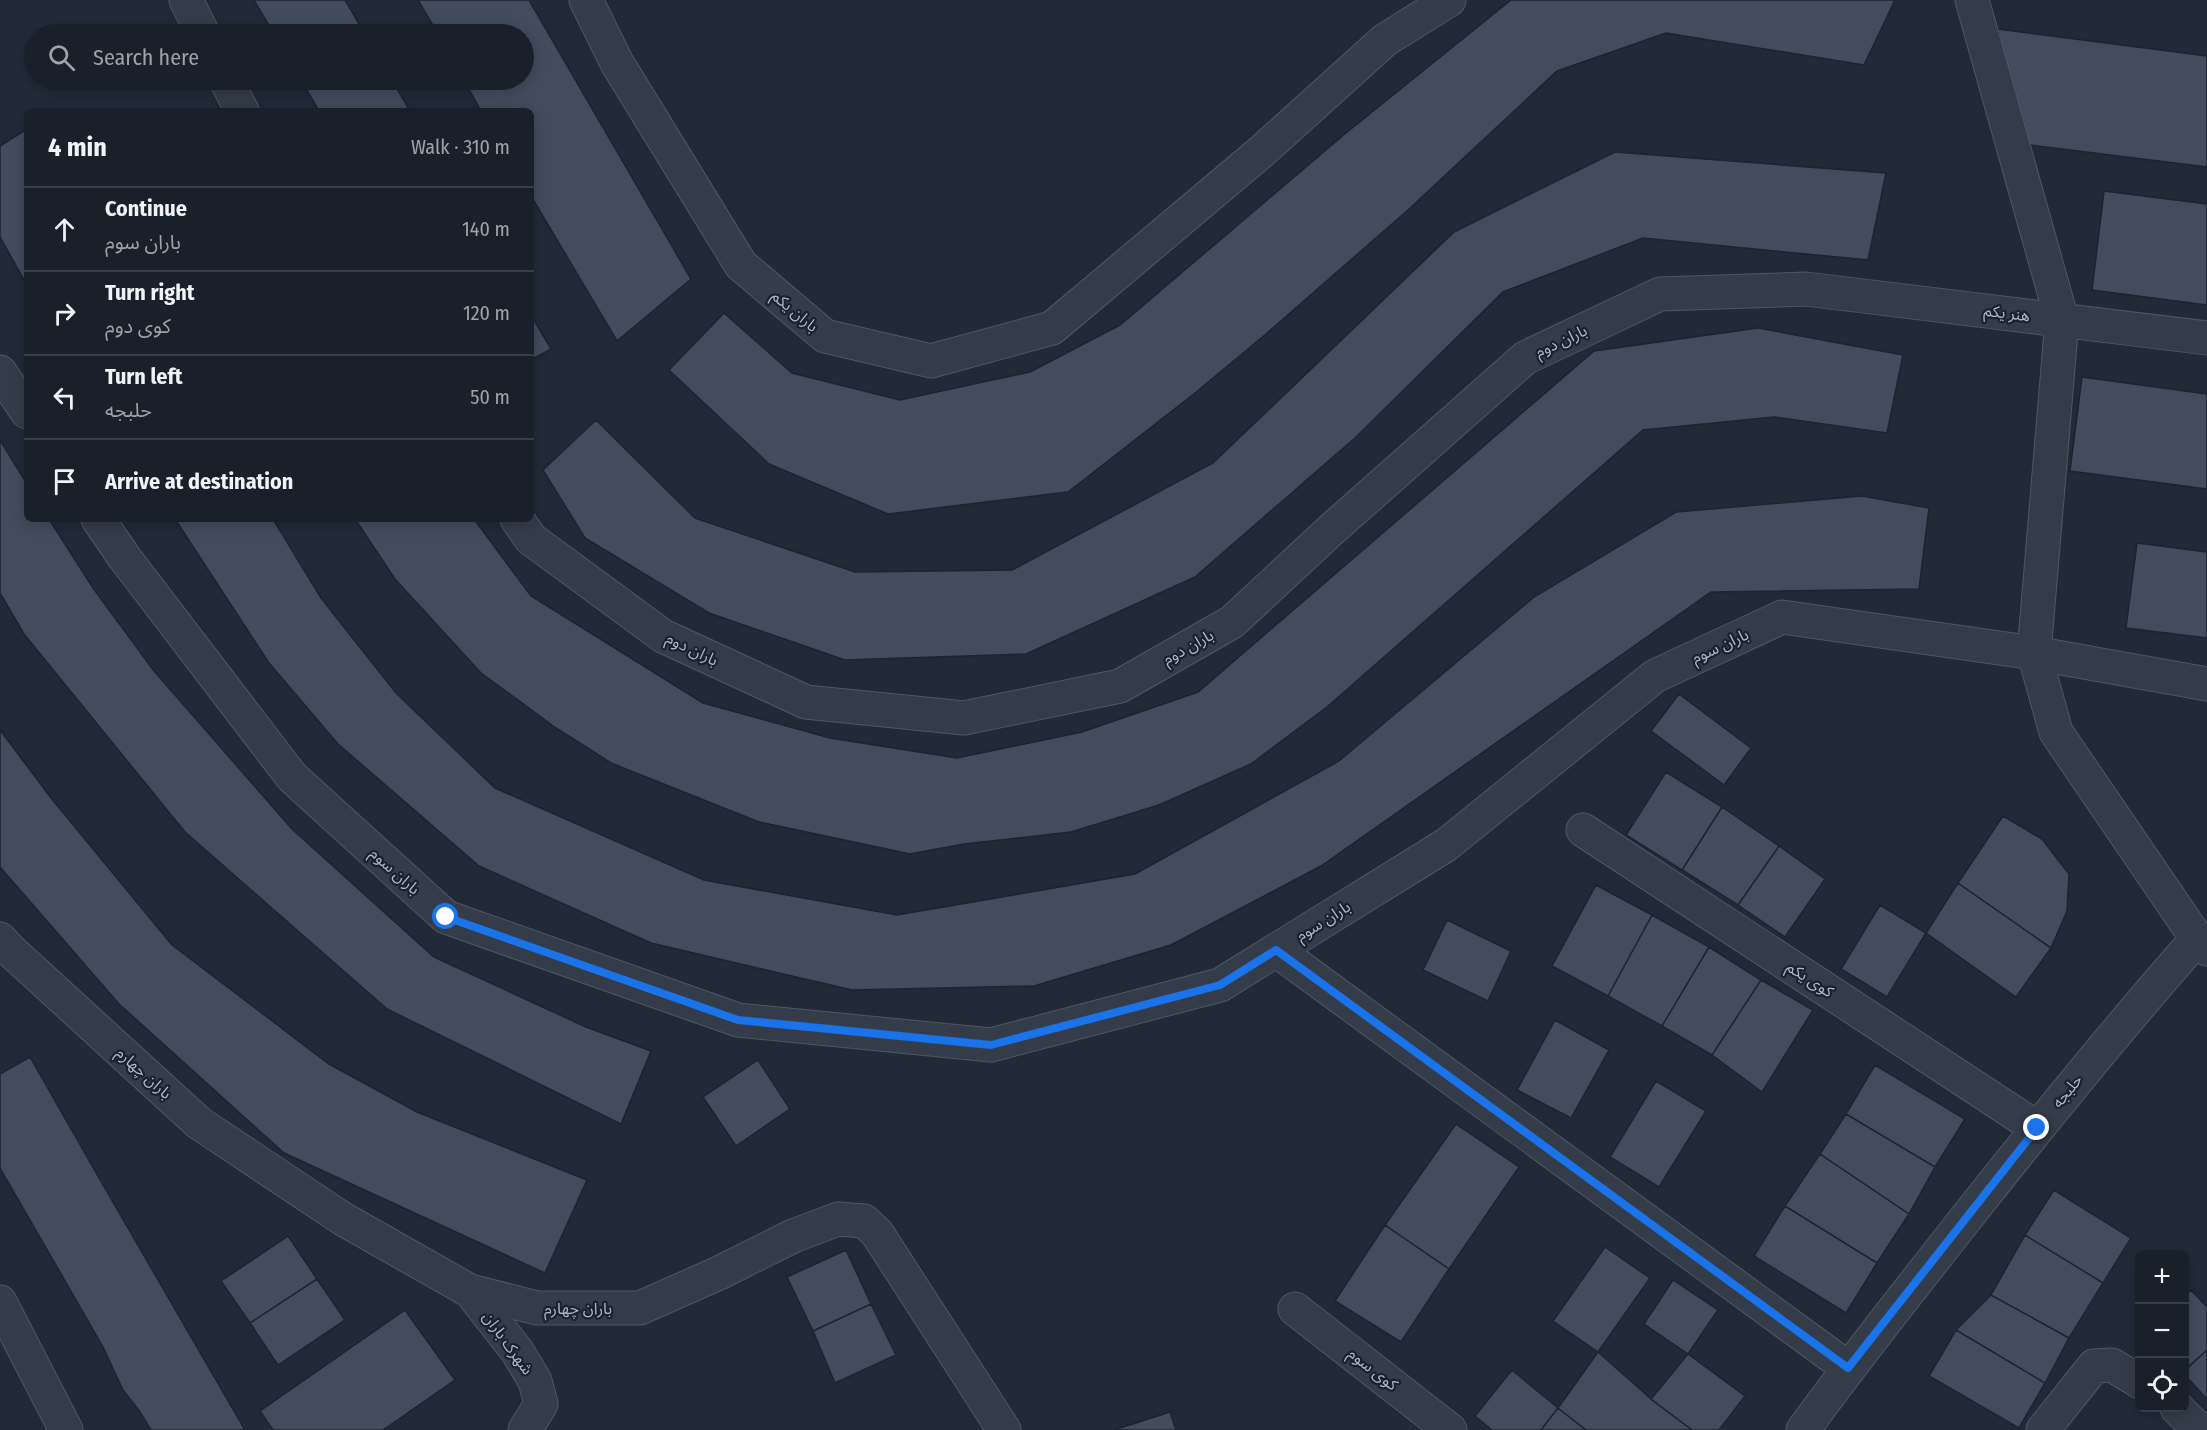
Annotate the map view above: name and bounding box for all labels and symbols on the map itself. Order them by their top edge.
street label: باران یکم [766,286,822,338]
street label: هنر یکم [1982,301,2031,328]
street label: باران دوم [1532,321,1591,364]
street label: باران دوم [1159,625,1218,671]
street label: باران سوم [1688,625,1753,670]
street label: باران دوم [662,628,721,672]
street label: باران سوم [364,844,424,901]
street label: باران سوم [1292,897,1355,948]
route start [432,903,458,929]
street label: کوی یکم [1781,957,1837,1004]
street label: باران چهارم [110,1043,176,1105]
street label: حلبجه [2048,1070,2086,1112]
route end [2023,1114,2049,1140]
street label: باران چهارم [544,1299,612,1321]
street label: شهرک باران [479,1308,537,1378]
street label: کوی سوم [1342,1344,1402,1397]

